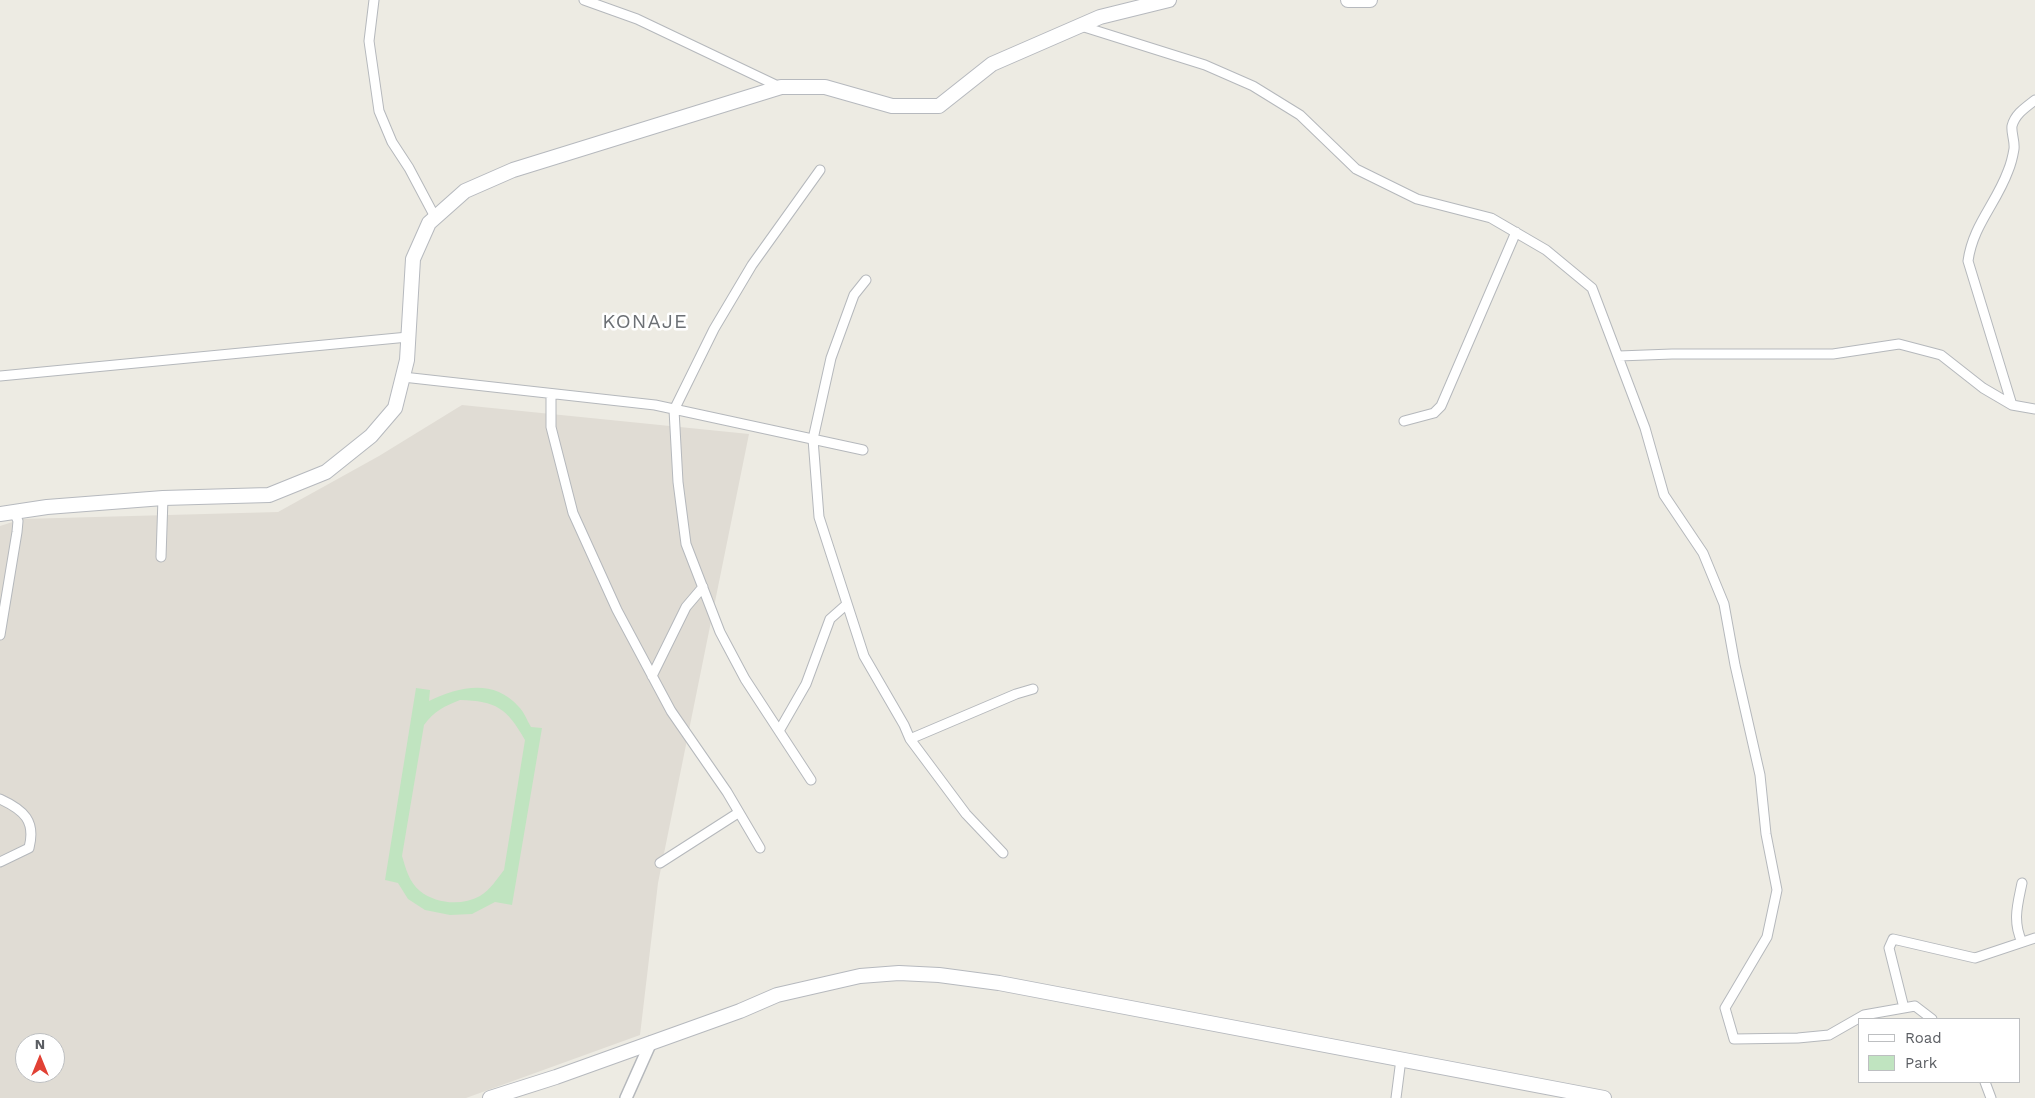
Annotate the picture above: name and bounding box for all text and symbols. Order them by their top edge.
district label: KONAJE [602,310,688,334]
legend [1858,1018,2020,1083]
text: Road [1905,1029,1942,1047]
north arrow [15,1033,65,1083]
text: N [35,1036,45,1052]
text: Park [1905,1054,1937,1072]

